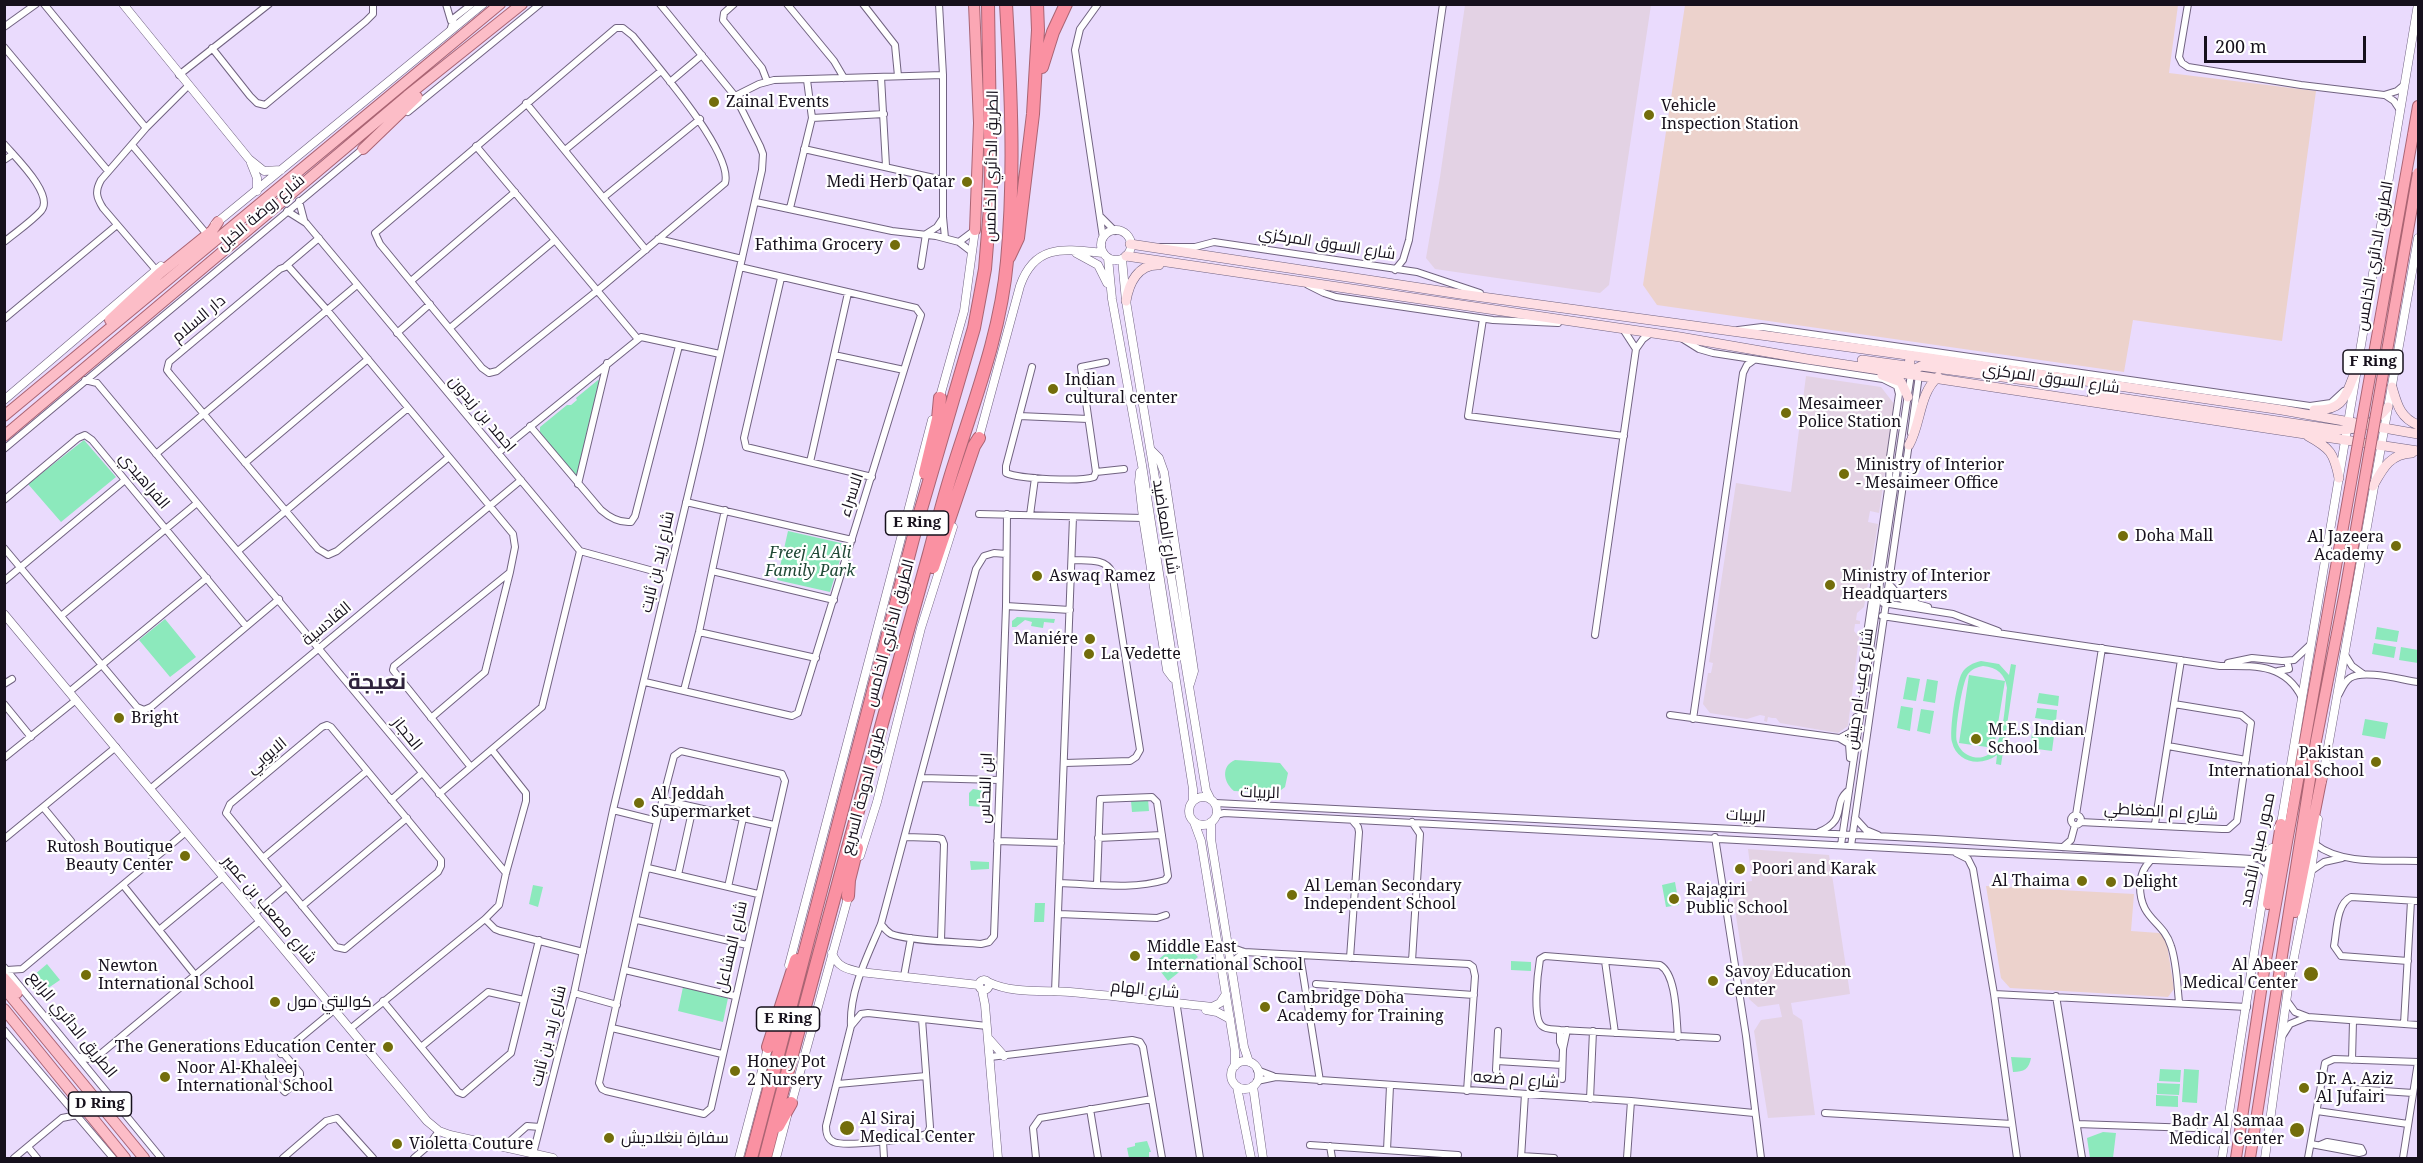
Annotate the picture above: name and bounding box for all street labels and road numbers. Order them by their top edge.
street label: الطريق الدائري الخامس [981,90,1003,242]
street label: شارع روضة الخيل [213,171,309,255]
street label: الطريق الدائري الخامس [2352,180,2398,332]
street label: شارع السوق المركزي [1257,224,1397,264]
street label: دار السلام [168,291,230,347]
road number: F Ring [2343,350,2403,374]
street label: شارع السوق المركزي [1981,360,2121,398]
street label: احمد بن زيدون [444,372,520,456]
street label: الفراهيدي [115,449,173,513]
street label: الاسراء [836,470,868,520]
street label: شارع المعاضيد [1148,478,1182,576]
street label: شارع زيد بن ثابت [637,509,679,615]
road number: E Ring [886,511,948,535]
street label: الطريق الدائري الخامس [861,557,919,709]
street label: القادسية [298,598,356,650]
street label: شارع وعب ام حيش [1842,627,1878,751]
street label: الحجاز [388,714,426,754]
street label: طريق الدوحة السريع [838,725,890,857]
street label: الايوبي [243,734,291,778]
street label: ابن النحاس [975,752,997,824]
street label: الربيات [1240,783,1280,803]
street label: محور صباح الأحمد [2237,791,2279,909]
street label: شارع ام المغاطي [2104,799,2218,825]
street label: الربيات [1726,805,1766,827]
street label: شارع مصعب بن عمير [218,852,320,968]
street label: شارع المشاعل [712,899,752,995]
street label: الطريق الدائري الرابع [23,968,121,1082]
street label: شارع الهام [1110,977,1180,1003]
street label: شارع زيد بن ثابت [527,983,571,1089]
road number: E Ring [756,1007,820,1031]
street label: شارع ام ضعه [1472,1067,1560,1093]
road number: D Ring [68,1092,132,1116]

